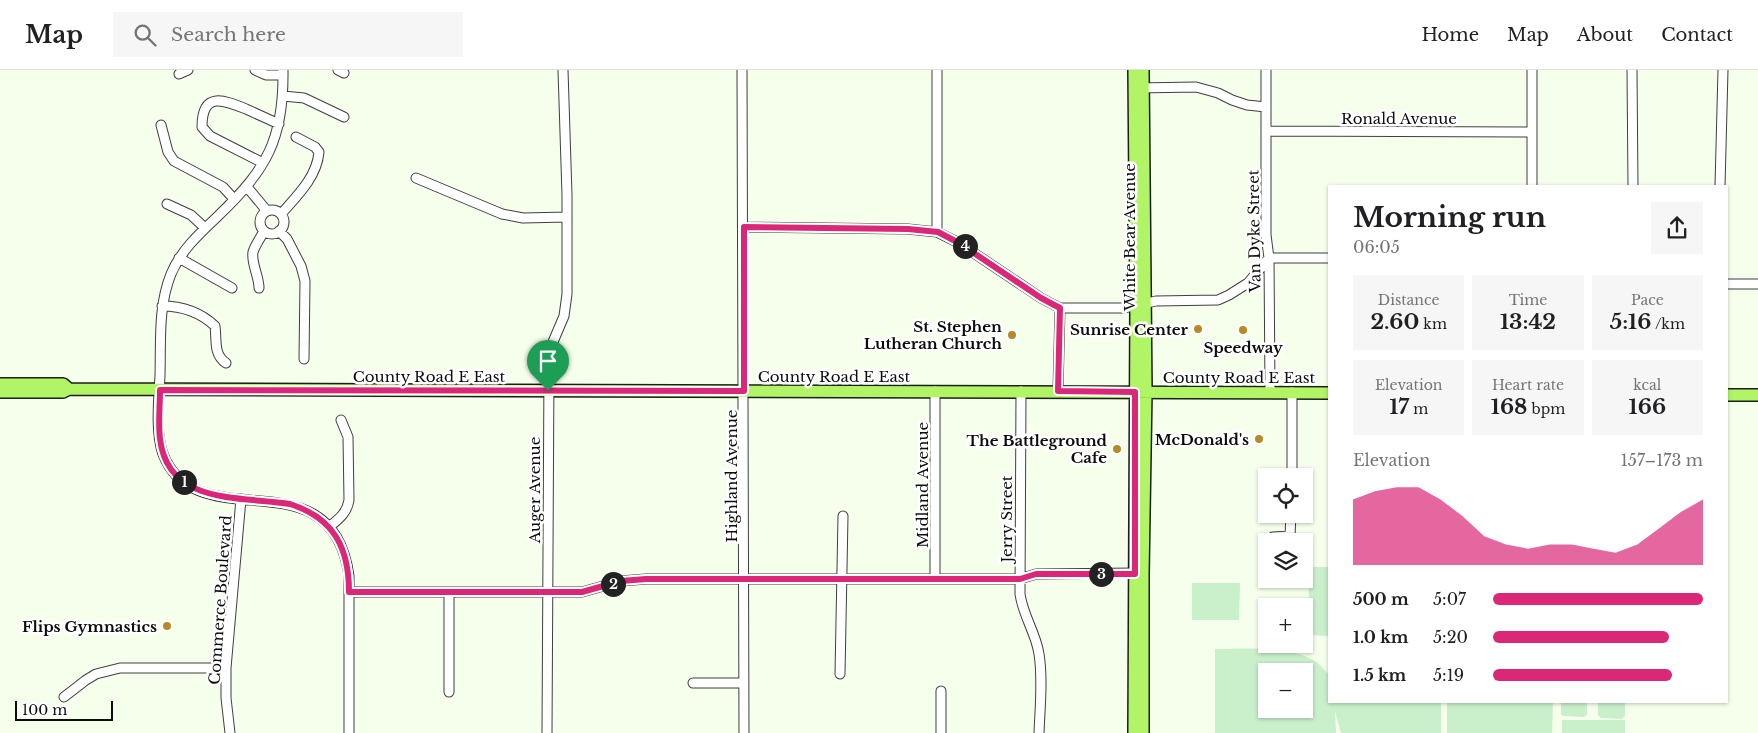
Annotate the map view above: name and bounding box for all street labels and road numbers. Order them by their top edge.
street label: Ronald Avenue [1341,109,1457,128]
street label: White Bear Avenue [1120,163,1139,312]
street label: Van Dyke Street [1243,169,1265,294]
street label: County Road E East [353,367,506,386]
street label: County Road E East [758,367,911,386]
street label: County Road E East [1163,368,1316,387]
street label: Highland Avenue [722,410,741,542]
street label: Midland Avenue [913,422,932,548]
street label: Auger Avenue [525,437,544,544]
street label: Jerry Street [997,475,1016,565]
street label: Commerce Boulevard [205,515,235,685]

